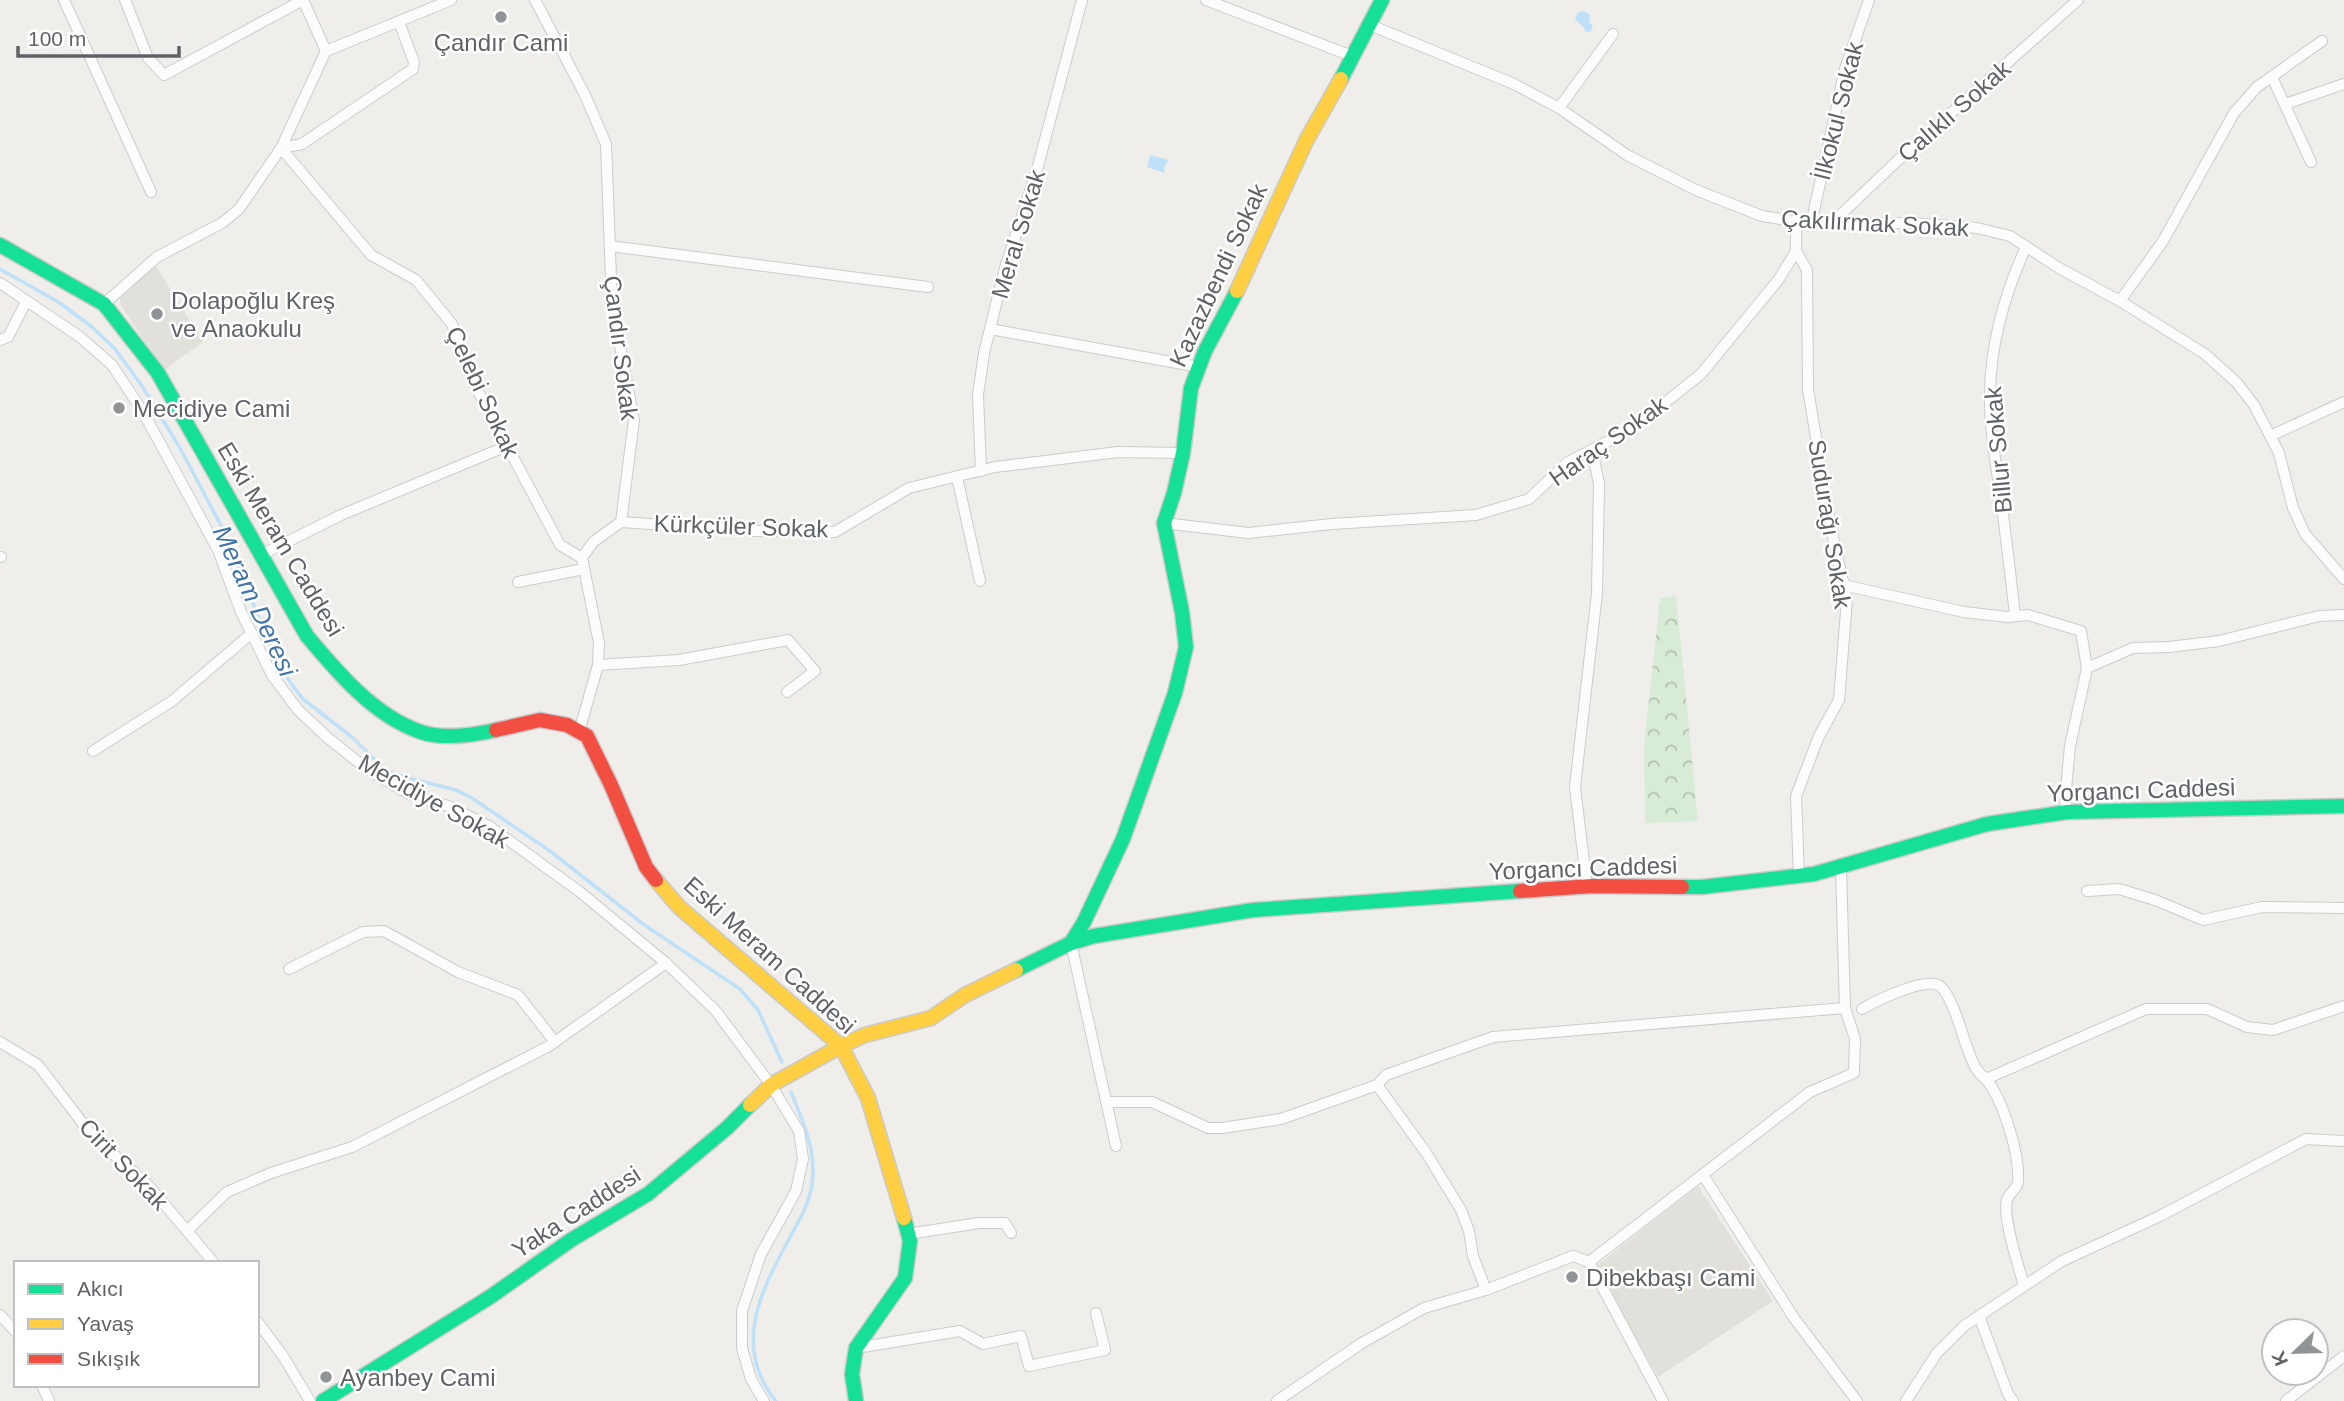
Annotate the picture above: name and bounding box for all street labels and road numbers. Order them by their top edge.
street label: İlkokul Sokak [1808,38,1868,183]
street label: Çalıklı Sokak [1892,54,2016,167]
street label: Meral Sokak [986,165,1051,302]
street label: Kazazbendi Sokak [1164,178,1273,371]
street label: Çakılırmak Sokak [1780,205,1971,241]
street label: Çandır Sokak [599,274,643,423]
street label: Çelebi Sokak [441,322,526,463]
street label: Billur Sokak [1979,385,2017,514]
street label: Haraç Sokak [1544,390,1673,491]
street label: Eski Meram Caddesi [212,437,350,641]
street label: Sudurağı Sokak [1803,438,1857,611]
street label: Kürkçüler Sokak [653,509,830,543]
street label: Mecidiye Sokak [354,748,515,854]
street label: Yorgancı Caddesi [2046,773,2236,807]
street label: Yorgancı Caddesi [1488,851,1678,885]
street label: Eski Meram Caddesi [679,871,861,1039]
street label: Cirit Sokak [74,1113,175,1216]
street label: Yaka Caddesi [507,1160,645,1264]

